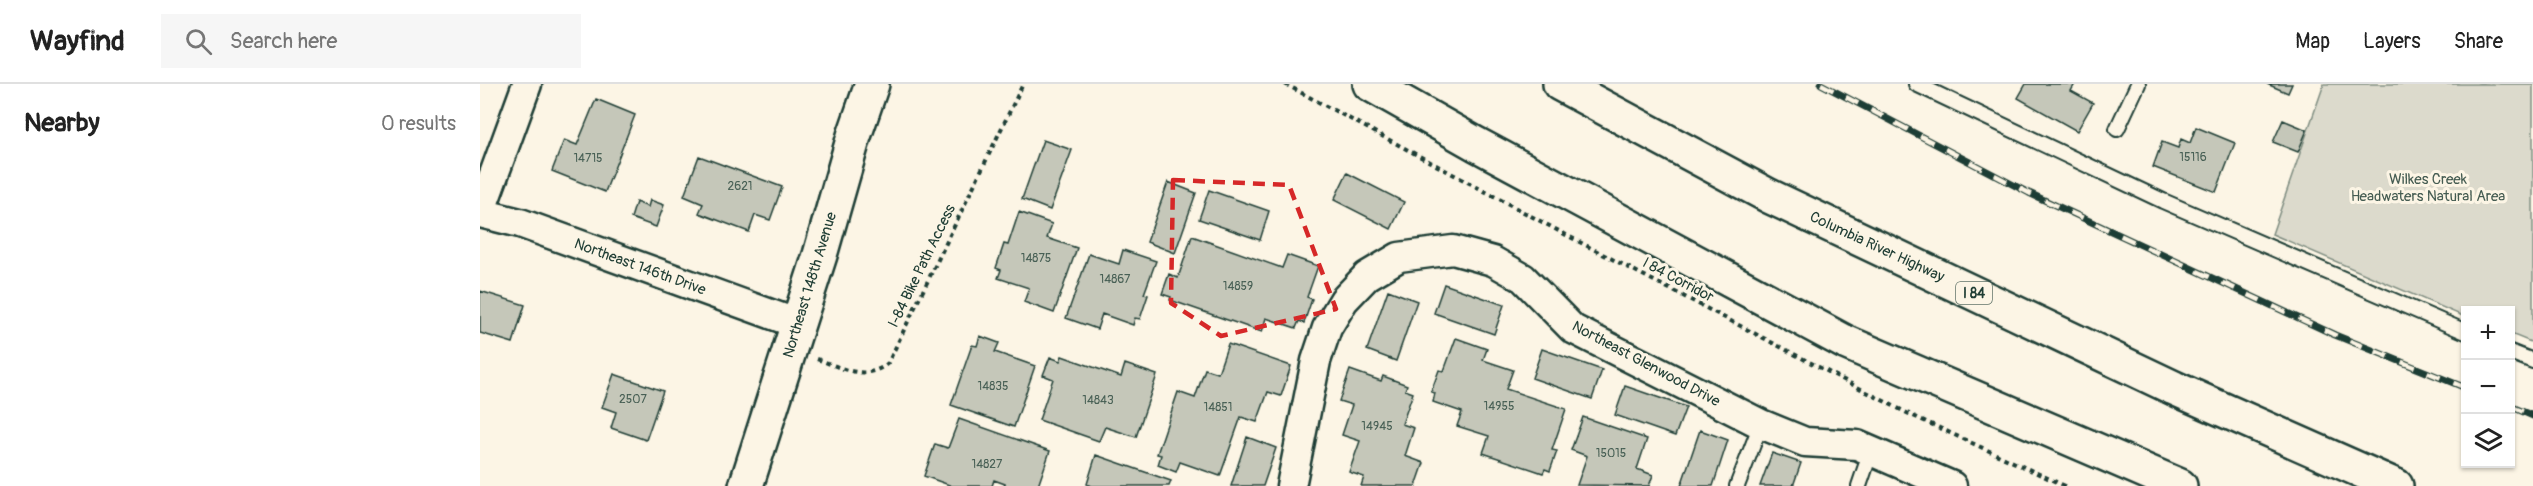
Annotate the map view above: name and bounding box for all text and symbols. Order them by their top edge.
search box [161,14,581,68]
text: Wayfind [30,24,125,59]
icon: search [182,25,215,58]
text: Search here [230,27,337,55]
text: Map [2295,28,2330,55]
text: Layers [2363,28,2421,55]
text: Share [2454,28,2503,55]
text: Nearby [24,107,100,139]
text: 0 results [381,111,456,136]
house number: 15116 [2179,150,2207,165]
house number: 14715 [573,151,603,166]
park label: Wilkes Creek Headwaters Natural Area [2351,170,2505,206]
house number: 2621 [727,179,753,194]
street label: I-84 Bike Path Access [884,201,960,331]
street label: Columbia River Highway [1807,207,1948,287]
street label: Northeast 148th Avenue [779,209,841,360]
street label: Northeast 146th Drive [572,234,709,300]
house number: 14875 [1021,251,1051,266]
street label: I 84 Corridor [1639,253,1718,307]
house number: 14867 [1100,272,1131,287]
house number: 14859 [1223,279,1253,294]
road number: I 84 [1956,282,1992,304]
map controls [2461,306,2515,468]
button: + [2461,306,2515,360]
street label: Northeast Glenwood Drive [1569,317,1724,411]
button: − [2461,360,2515,414]
house number: 14835 [978,379,1008,394]
house number: 2507 [619,392,648,407]
house number: 14843 [1082,393,1114,408]
house number: 14955 [1484,399,1514,414]
house number: 14851 [1204,400,1232,415]
button: layers [2461,414,2515,468]
house number: 14945 [1361,419,1393,434]
house number: 15015 [1596,446,1626,461]
house number: 14827 [972,457,1003,472]

